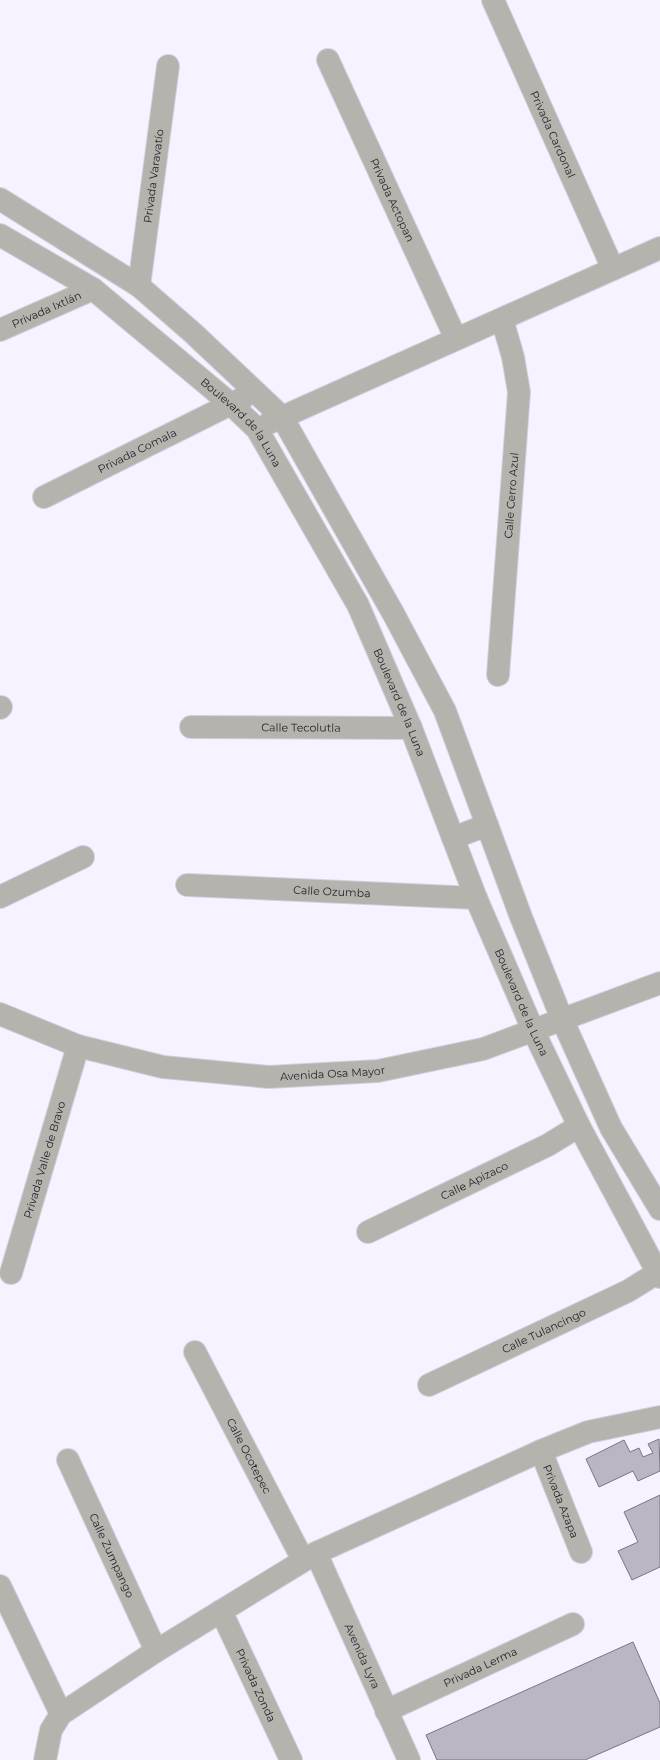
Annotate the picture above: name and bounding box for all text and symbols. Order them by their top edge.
street label: Privada Cardonal [527,89,578,180]
street label: Privada Varavatío [140,128,167,224]
street label: Privada Actopan [367,156,417,244]
street label: Privada Ixtlán [10,288,84,331]
street label: Boulevard de la Luna [198,375,284,470]
street label: Privada Comala [95,425,179,476]
street label: Calle Cerro Azul [501,452,521,539]
street label: Boulevard de la Luna [370,646,428,758]
street label: Calle Tecolutla [261,720,341,735]
street label: Calle Ozumba [293,883,371,900]
street label: Boulevard de la Luna [492,946,551,1058]
street label: Avenida Osa Mayor [280,1063,386,1083]
street label: Privada Valle de Bravo [20,1099,68,1220]
street label: Calle Apizaco [438,1158,510,1203]
street label: Calle Tulancingo [500,1305,588,1357]
street label: Calle Ocotepec [224,1416,274,1496]
street label: Privada Azapa [540,1462,582,1540]
street label: Calle Zumpango [86,1511,138,1600]
street label: Avenida Lyra [342,1621,383,1691]
street label: Privada Lerma [441,1644,519,1690]
street label: Privada Zonda [233,1646,279,1724]

